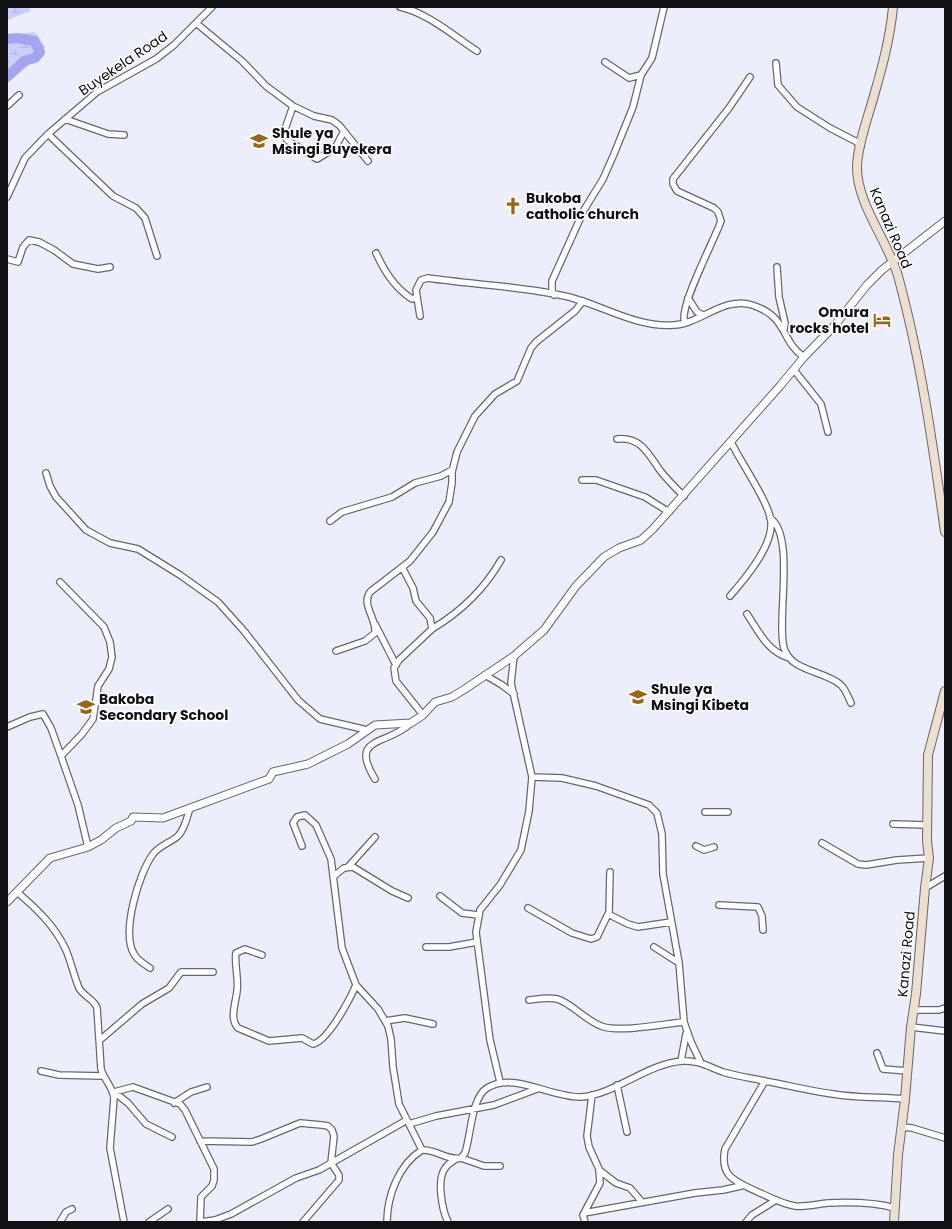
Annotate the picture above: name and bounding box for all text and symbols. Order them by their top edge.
street label: Buyekela Road [75,26,171,100]
place label: Shule ya Msingi Buyekera [272,123,392,159]
school or university icon: Shule ya Msingi Buyekera [249,131,269,151]
street label: Kanazi Road [865,184,917,272]
place label: Bukoba catholic church [526,188,639,224]
church icon: Bukoba catholic church [503,196,523,216]
place label: Omura rocks hotel [789,302,869,338]
hotel icon: Omura rocks hotel [872,310,892,330]
place label: Shule ya Msingi Kibeta [651,679,749,715]
school or university icon: Shule ya Msingi Kibeta [628,687,648,707]
place label: Bakoba Secondary School [99,689,228,725]
school or university icon: Bakoba Secondary School [76,697,96,717]
street label: Kanazi Road [892,910,920,998]

